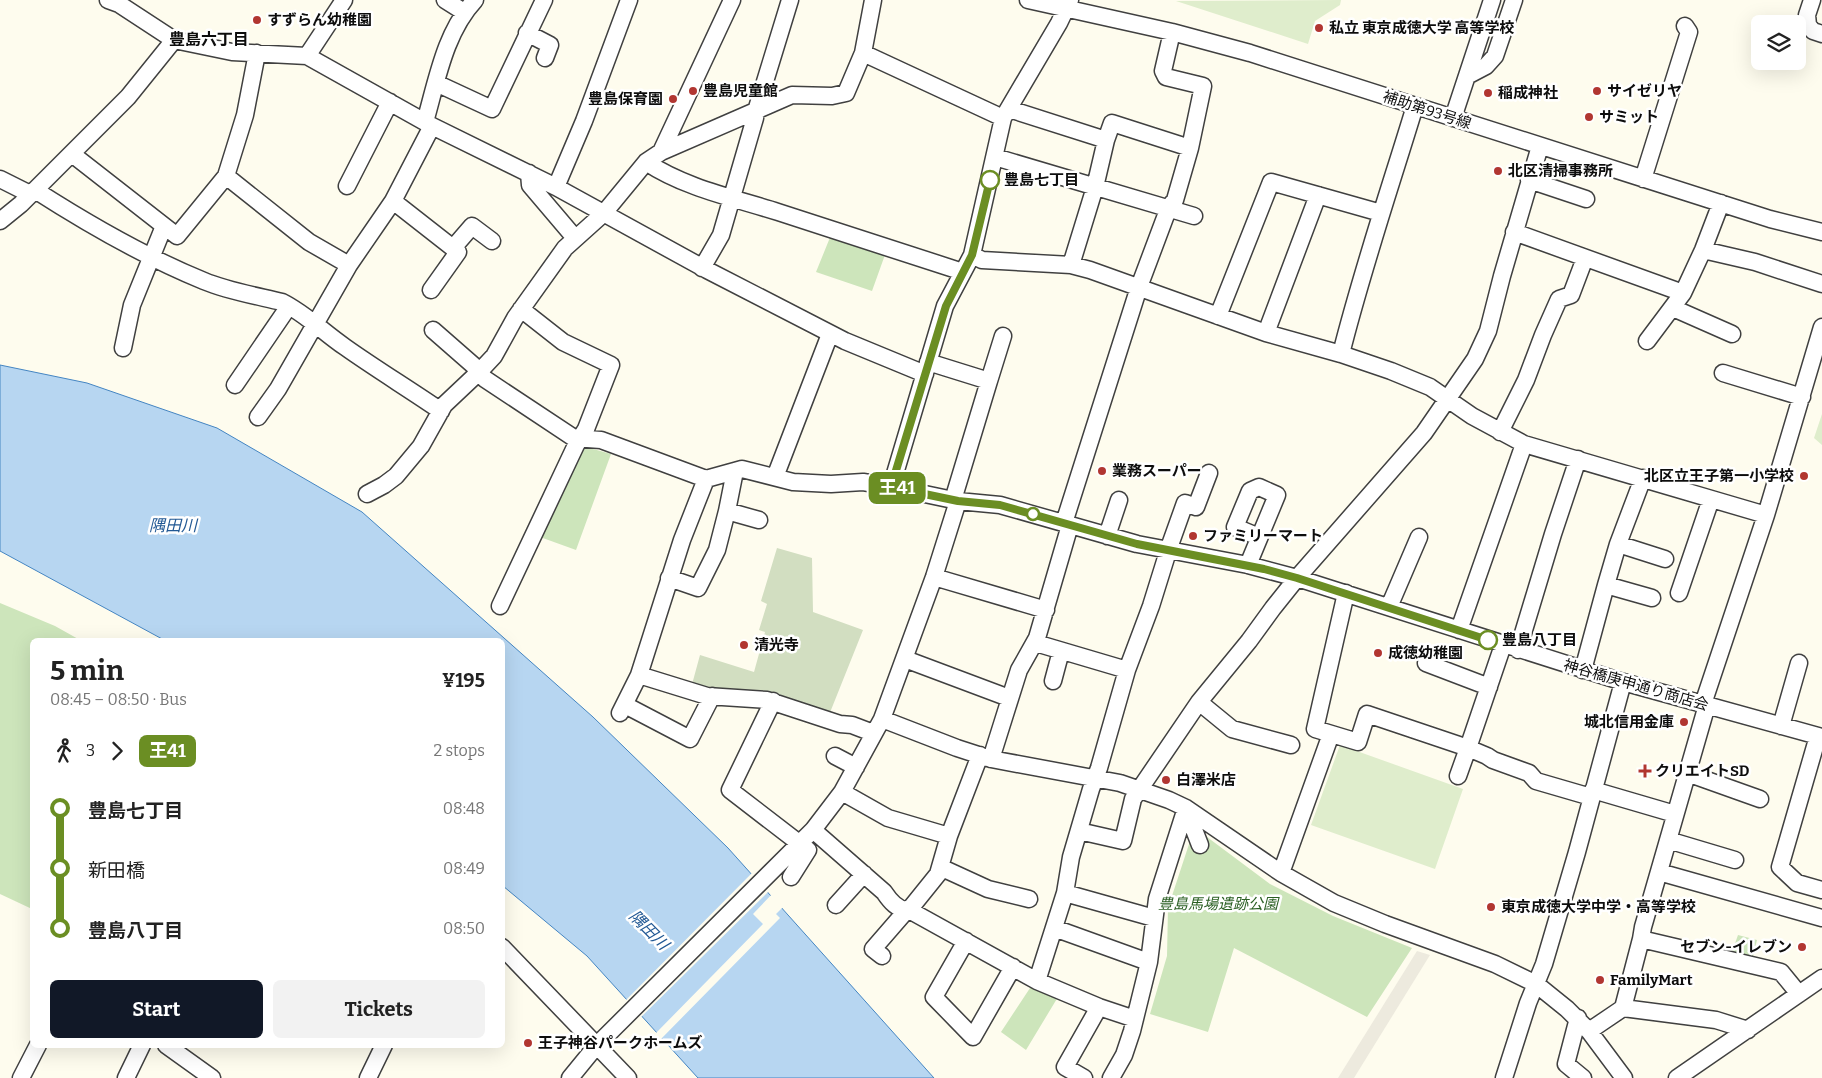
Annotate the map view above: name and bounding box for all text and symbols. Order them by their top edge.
place label: すずらん幼稚園 [267,11,372,29]
marker: すずらん幼稚園 [251,14,263,26]
map controls [1751,15,1806,70]
button: layers [1751,15,1806,70]
place label: 私立 東京成徳大学 高等学校 [1329,19,1514,37]
marker: 私立 東京成徳大学 高等学校 [1313,22,1325,34]
district label: 豊島六丁目 [169,30,249,49]
place label: 豊島児童館 [703,82,778,100]
place label: サイゼリヤ [1607,82,1682,100]
place label: 稲成神社 [1498,84,1558,102]
marker: 豊島児童館 [687,85,699,97]
marker: サイゼリヤ [1591,85,1603,97]
street label: 補助第93号線 [1380,87,1474,133]
marker: 稲成神社 [1482,87,1494,99]
place label: 豊島保育園 [588,90,663,108]
marker: 豊島保育園 [667,93,679,105]
place label: サミット [1599,108,1659,126]
marker: サミット [1583,111,1595,123]
place label: 北区清掃事務所 [1508,162,1613,180]
marker: 北区清掃事務所 [1492,165,1504,177]
marker: 豊島七丁目 [980,170,1000,190]
place label: 豊島七丁目 [1004,171,1079,189]
place label: 業務スーパー [1112,462,1202,480]
marker: 業務スーパー [1096,465,1108,477]
place label: 北区立王子第一小学校 [1644,467,1794,485]
marker: 北区立王子第一小学校 [1798,470,1810,482]
line badge: 王41 [868,472,926,504]
text: 王41 [879,477,915,499]
unlabelled marker [1026,507,1040,521]
water label: 隅田川 [149,516,199,535]
place label: ファミリーマート [1203,527,1323,545]
marker: ファミリーマート [1187,530,1199,542]
marker: 豊島八丁目 [1478,630,1498,650]
place label: 豊島八丁目 [1502,631,1577,649]
place label: 清光寺 [754,636,799,654]
marker: 清光寺 [738,639,750,651]
place label: 成徳幼稚園 [1388,644,1463,662]
marker: 成徳幼稚園 [1372,647,1384,659]
text: 5 min [50,654,124,687]
street label: 神谷橋庚申通り商店会 [1561,656,1711,714]
text: ¥195 [442,669,485,692]
text: 08:45 – 08:50 · Bus [50,690,187,709]
place label: 城北信用金庫 [1584,713,1674,731]
marker: 城北信用金庫 [1678,716,1690,728]
icon: walk [50,737,78,765]
icon: forward [103,737,131,765]
text: 王41 [149,740,186,762]
text: 3 [86,741,95,760]
text: 2 stops [433,741,485,760]
place label: クリエイトSD [1655,762,1750,780]
marker: クリエイトSD [1639,765,1651,777]
place label: 白澤米店 [1176,771,1236,789]
marker: 白澤米店 [1160,774,1172,786]
text: 豊島七丁目 [88,799,183,822]
text: 08:48 [443,799,485,818]
text: 新田橋 [88,859,145,882]
text: 08:49 [443,859,485,878]
park label: 豊島馬場遺跡公園 [1158,895,1280,913]
place label: 東京成徳大学中学・高等学校 [1501,898,1696,916]
marker: 東京成徳大学中学・高等学校 [1485,901,1497,913]
water label: 隅田川 [625,906,674,955]
text: 豊島八丁目 [88,919,183,942]
text: 08:50 [443,919,485,938]
place label: セブン-イレブン [1680,938,1792,956]
marker: セブン-イレブン [1796,941,1808,953]
place label: FamilyMart [1610,971,1693,989]
marker: FamilyMart [1594,974,1606,986]
button: Start [50,980,263,1038]
button: Tickets [273,980,485,1038]
place label: 王子神谷パークホームズ [538,1034,703,1052]
marker: 王子神谷パークホームズ [522,1037,534,1049]

